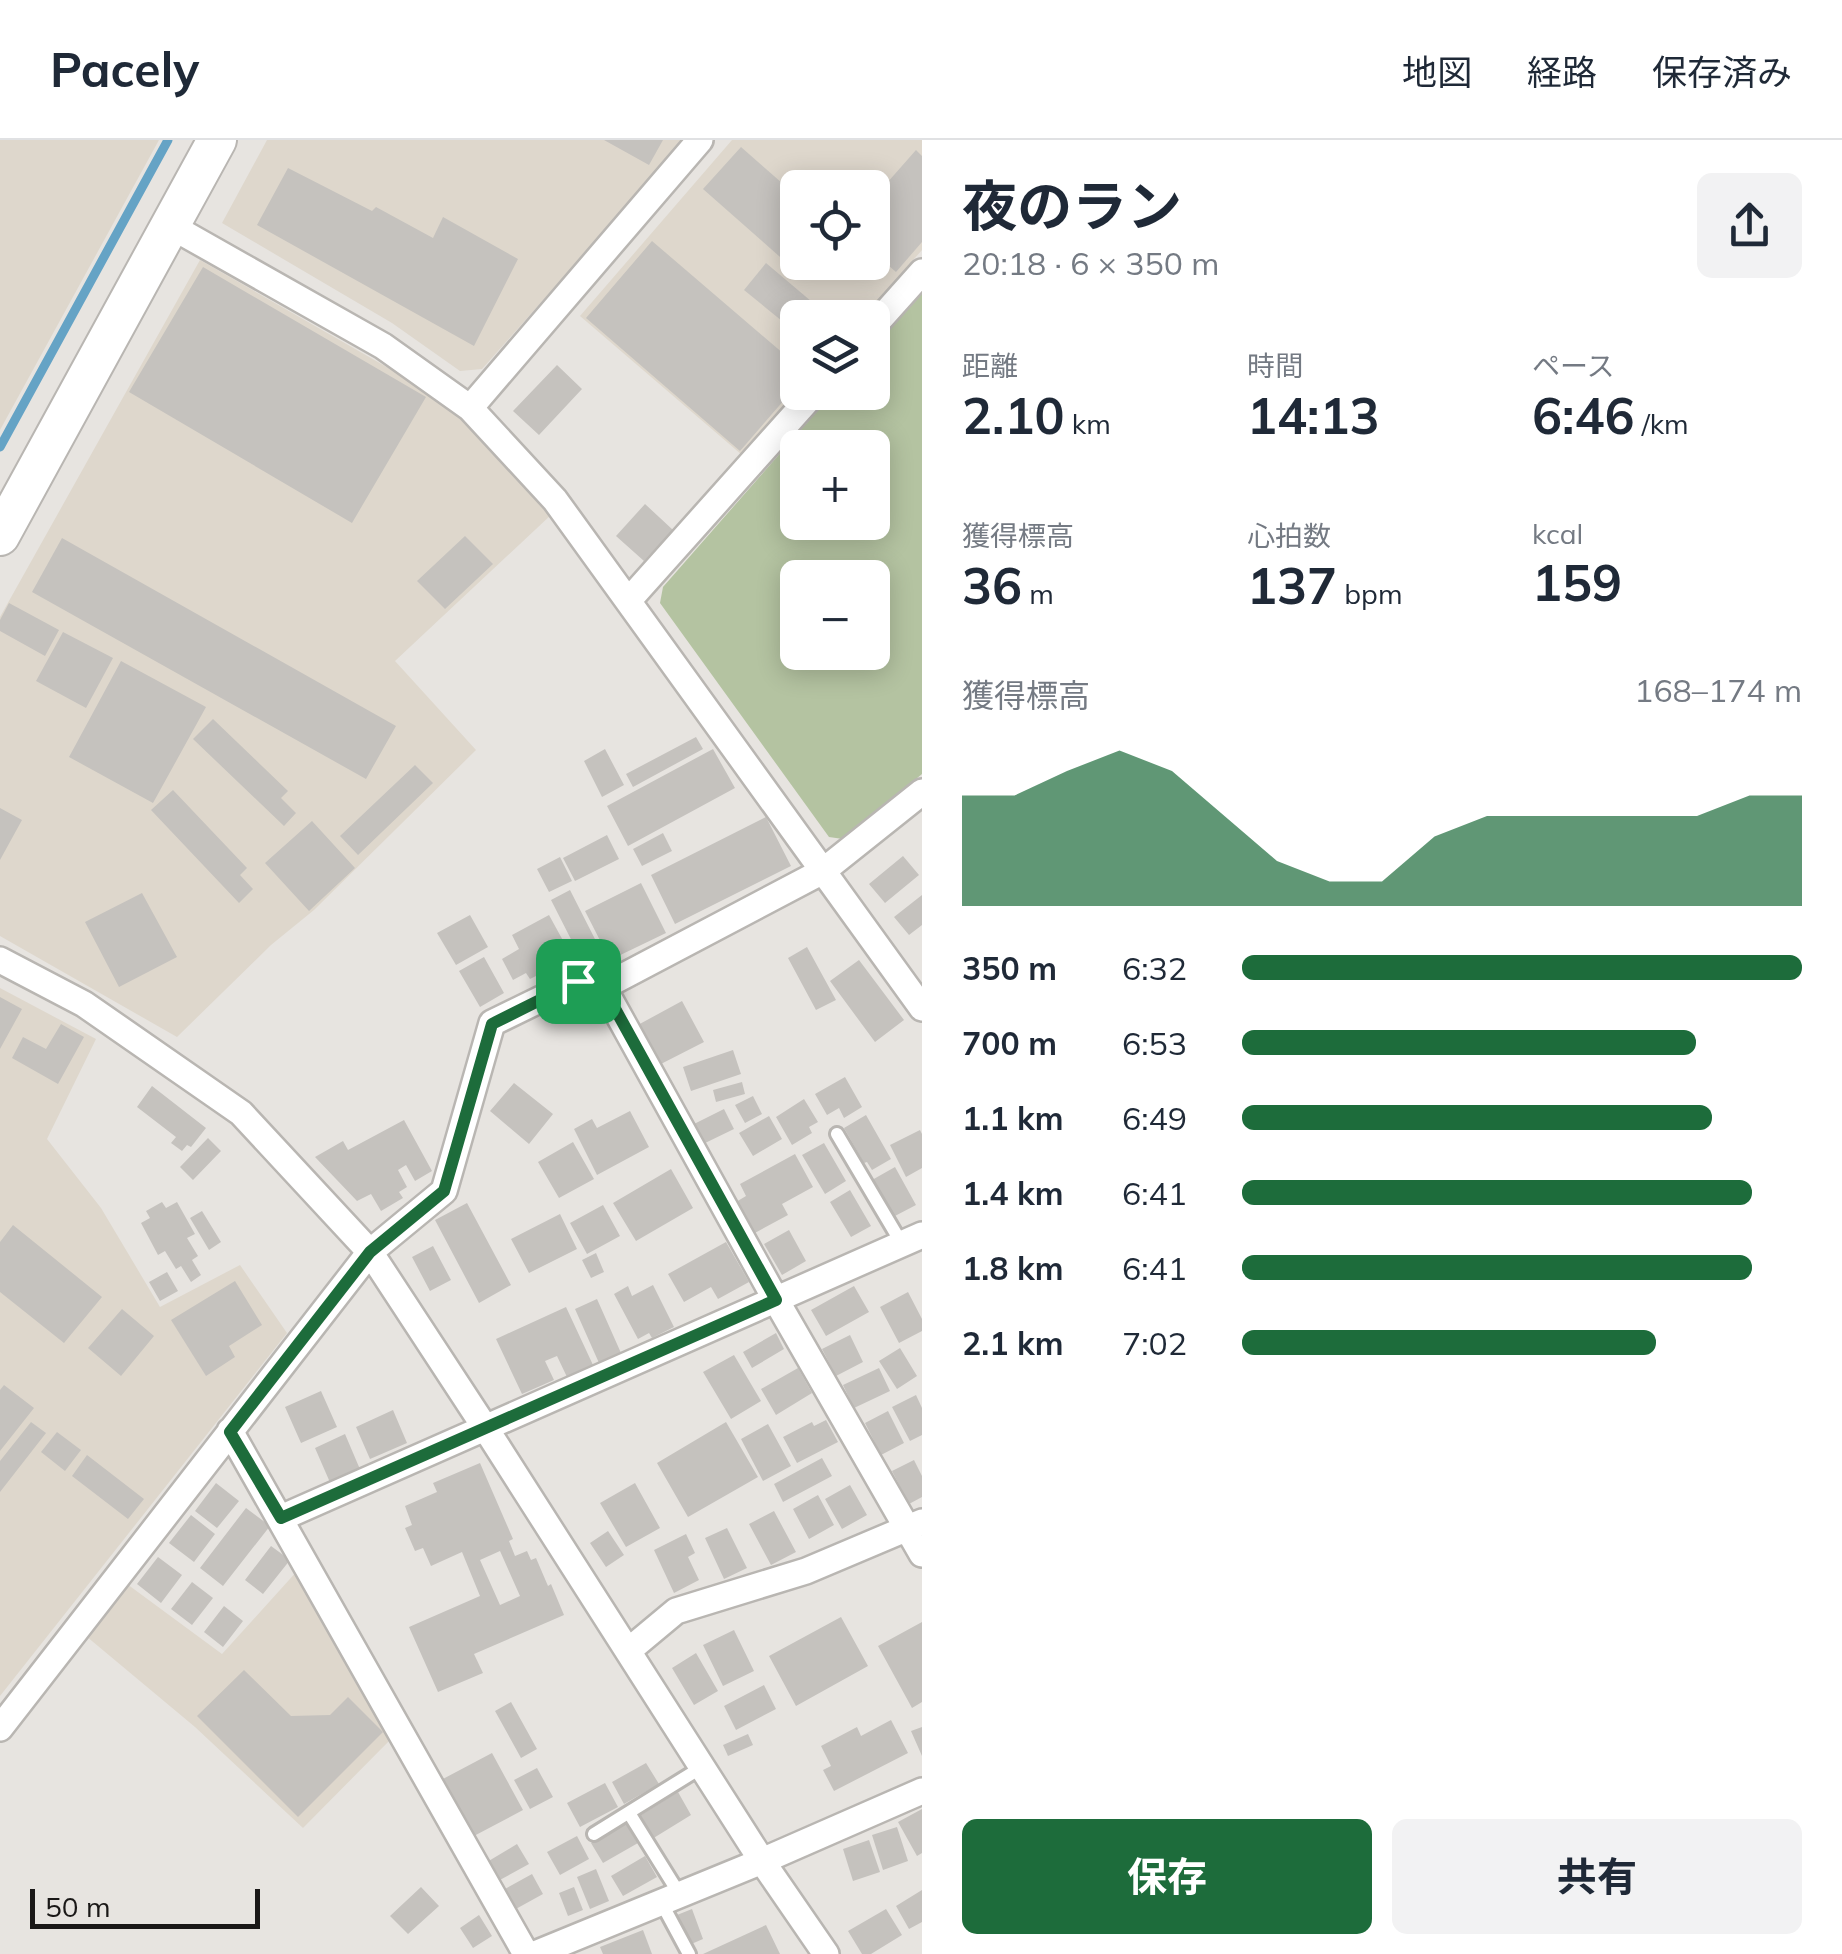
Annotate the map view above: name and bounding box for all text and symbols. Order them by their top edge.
text: Pacely [50,39,199,99]
text: 地図 [1402,50,1472,94]
text: 経路 [1527,50,1597,94]
text: 保存済み [1652,50,1792,94]
map controls [780,170,890,670]
button: locate [780,170,890,280]
text: 夜のラン [962,171,1182,240]
button: share [1697,173,1802,278]
text: 20:18 · 6 × 350 m [962,243,1219,283]
button: layers [780,300,890,410]
text: 距離 [962,348,1018,383]
text: 時間 [1247,348,1303,383]
text: ペース [1532,348,1615,383]
text: 2.10 [962,384,1064,447]
text: 14:13 [1247,384,1379,447]
text: 6:46 [1532,384,1634,447]
text: km [1064,406,1111,441]
text: /km [1634,406,1689,441]
button: + [780,430,890,540]
text: kcal [1532,516,1583,551]
text: 獲得標高 [962,518,1074,553]
text: 心拍数 [1247,518,1331,553]
text: 159 [1532,551,1622,614]
text: 36 [962,554,1022,617]
text: 137 [1247,554,1337,617]
button: − [780,560,890,670]
text: m [1022,576,1054,611]
text: bpm [1337,576,1403,611]
text: 168–174 m [1634,670,1802,710]
text: 獲得標高 [962,675,1090,715]
pin [536,939,621,1024]
text: 350 m [962,948,1057,988]
text: 6:32 [1122,948,1187,988]
icon: arrive [551,954,606,1009]
text: 700 m [962,1023,1057,1063]
text: 6:53 [1122,1023,1187,1063]
text: 1.1 km [962,1098,1064,1138]
text: 6:49 [1122,1098,1187,1138]
text: 1.4 km [962,1173,1064,1213]
text: 6:41 [1122,1173,1187,1213]
text: 1.8 km [962,1248,1064,1288]
text: 6:41 [1122,1248,1187,1288]
text: 2.1 km [962,1323,1064,1363]
text: 7:02 [1122,1323,1187,1363]
button: 保存 [962,1819,1372,1934]
button: 共有 [1392,1819,1802,1934]
scale bar [30,1884,260,1928]
text: 50 m [45,1889,111,1924]

